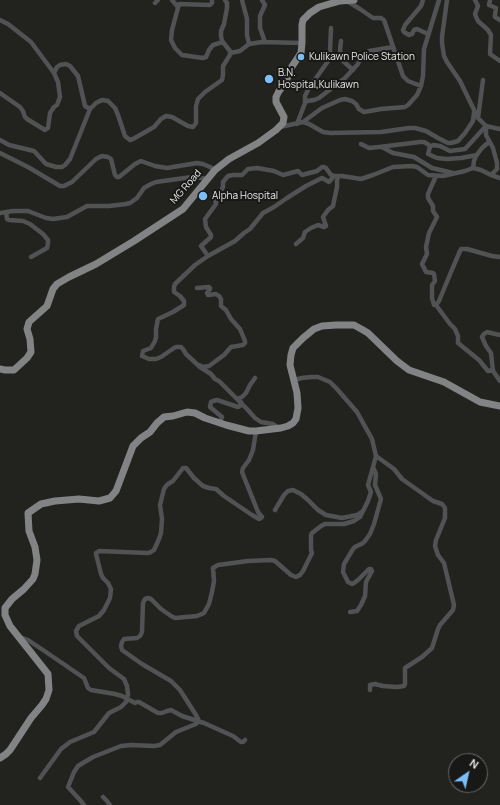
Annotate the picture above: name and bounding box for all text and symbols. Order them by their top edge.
place label: Kulikawn Police Station [309,51,415,63]
marker: Kulikawn Police Station [296,52,306,62]
place label: B.N. Hospital,Kulikawn [278,67,359,90]
marker: B.N. Hospital,Kulikawn [263,73,275,85]
street label: MG Road [168,168,204,206]
marker: Alpha Hospital [197,190,209,202]
place label: Alpha Hospital [212,190,278,202]
north arrow [448,753,488,793]
text: N [467,755,482,772]

